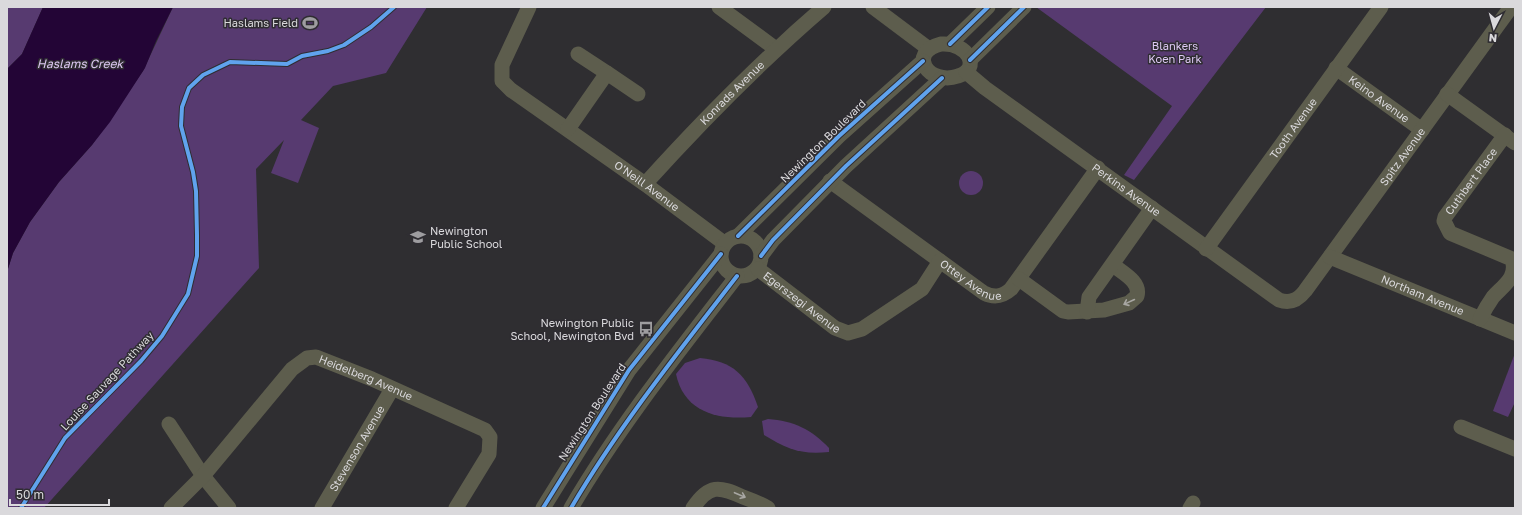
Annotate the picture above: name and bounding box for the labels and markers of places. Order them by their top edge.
sports icon: Haslams Field [301,14,319,32]
place label: Haslams Field [223,16,298,29]
place label: Newington Public School [430,224,503,250]
school or university icon: Newington Public School [409,228,427,246]
place label: Newington Public School, Newington Bvd [510,316,634,342]
bus stop icon: Newington Public School, Newington Bvd [637,320,655,338]

